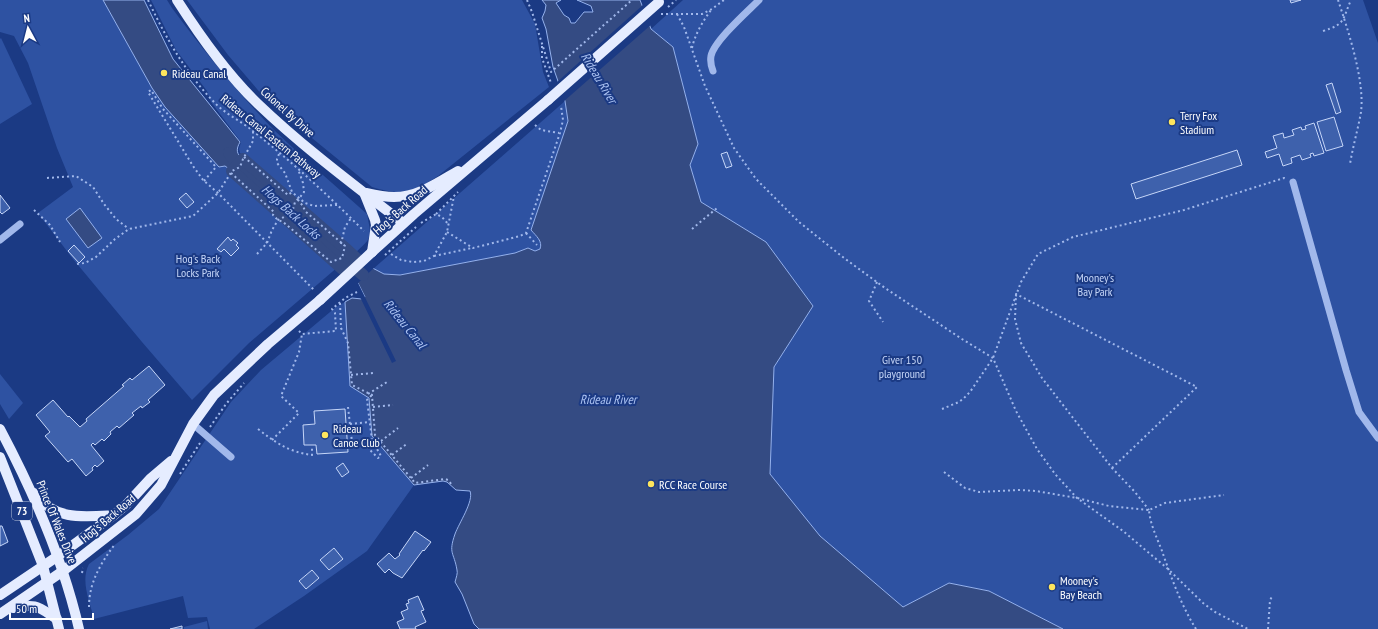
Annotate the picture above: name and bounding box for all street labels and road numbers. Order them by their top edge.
street label: Colonel By Drive [258,84,318,140]
street label: Rideau Canal Eastern Pathway [218,91,325,181]
street label: Hog's Back Road [370,182,430,238]
street label: Prince Of Wales Drive [33,478,81,566]
street label: Hog's Back Road [77,491,139,545]
road number: 73 [12,502,32,520]

